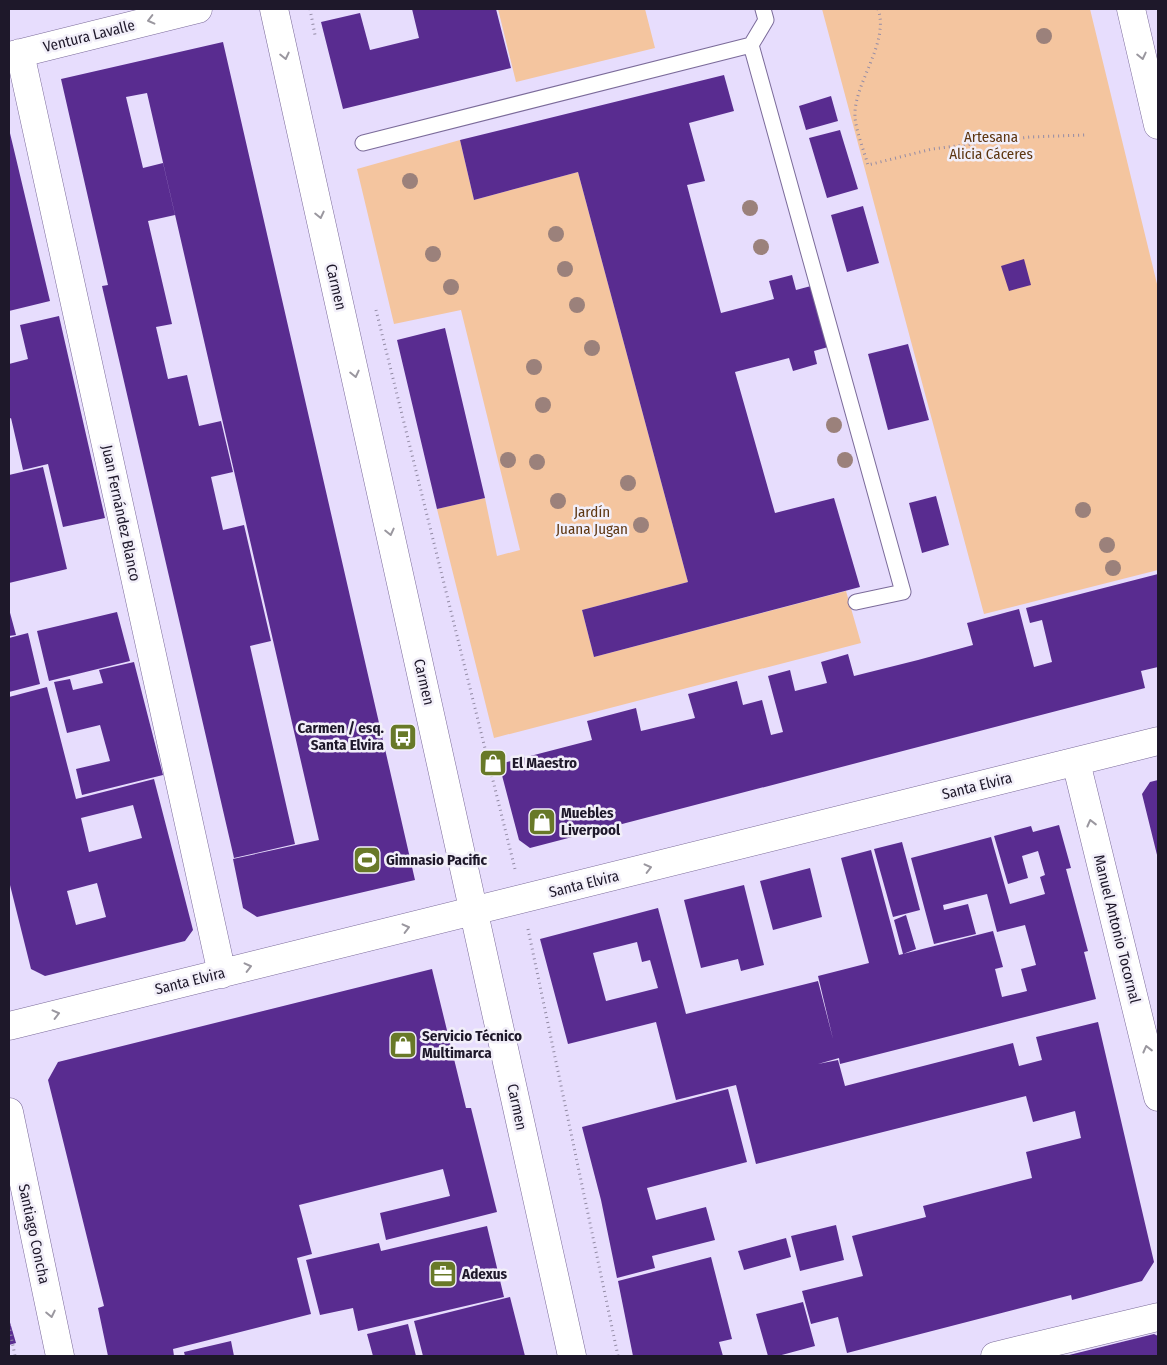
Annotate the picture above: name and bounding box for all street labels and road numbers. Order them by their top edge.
street label: Ventura Lavalle [41,16,137,56]
street label: Carmen [322,262,350,312]
street label: Juan Fernández Blanco [98,443,144,583]
street label: Carmen [410,657,438,707]
street label: Santa Elvira [940,769,1014,803]
street label: Manuel Antonio Tocornal [1090,853,1144,1005]
street label: Santa Elvira [547,867,621,901]
street label: Santa Elvira [153,964,227,998]
street label: Carmen [503,1082,531,1132]
street label: Santiago Concha [15,1182,53,1286]

